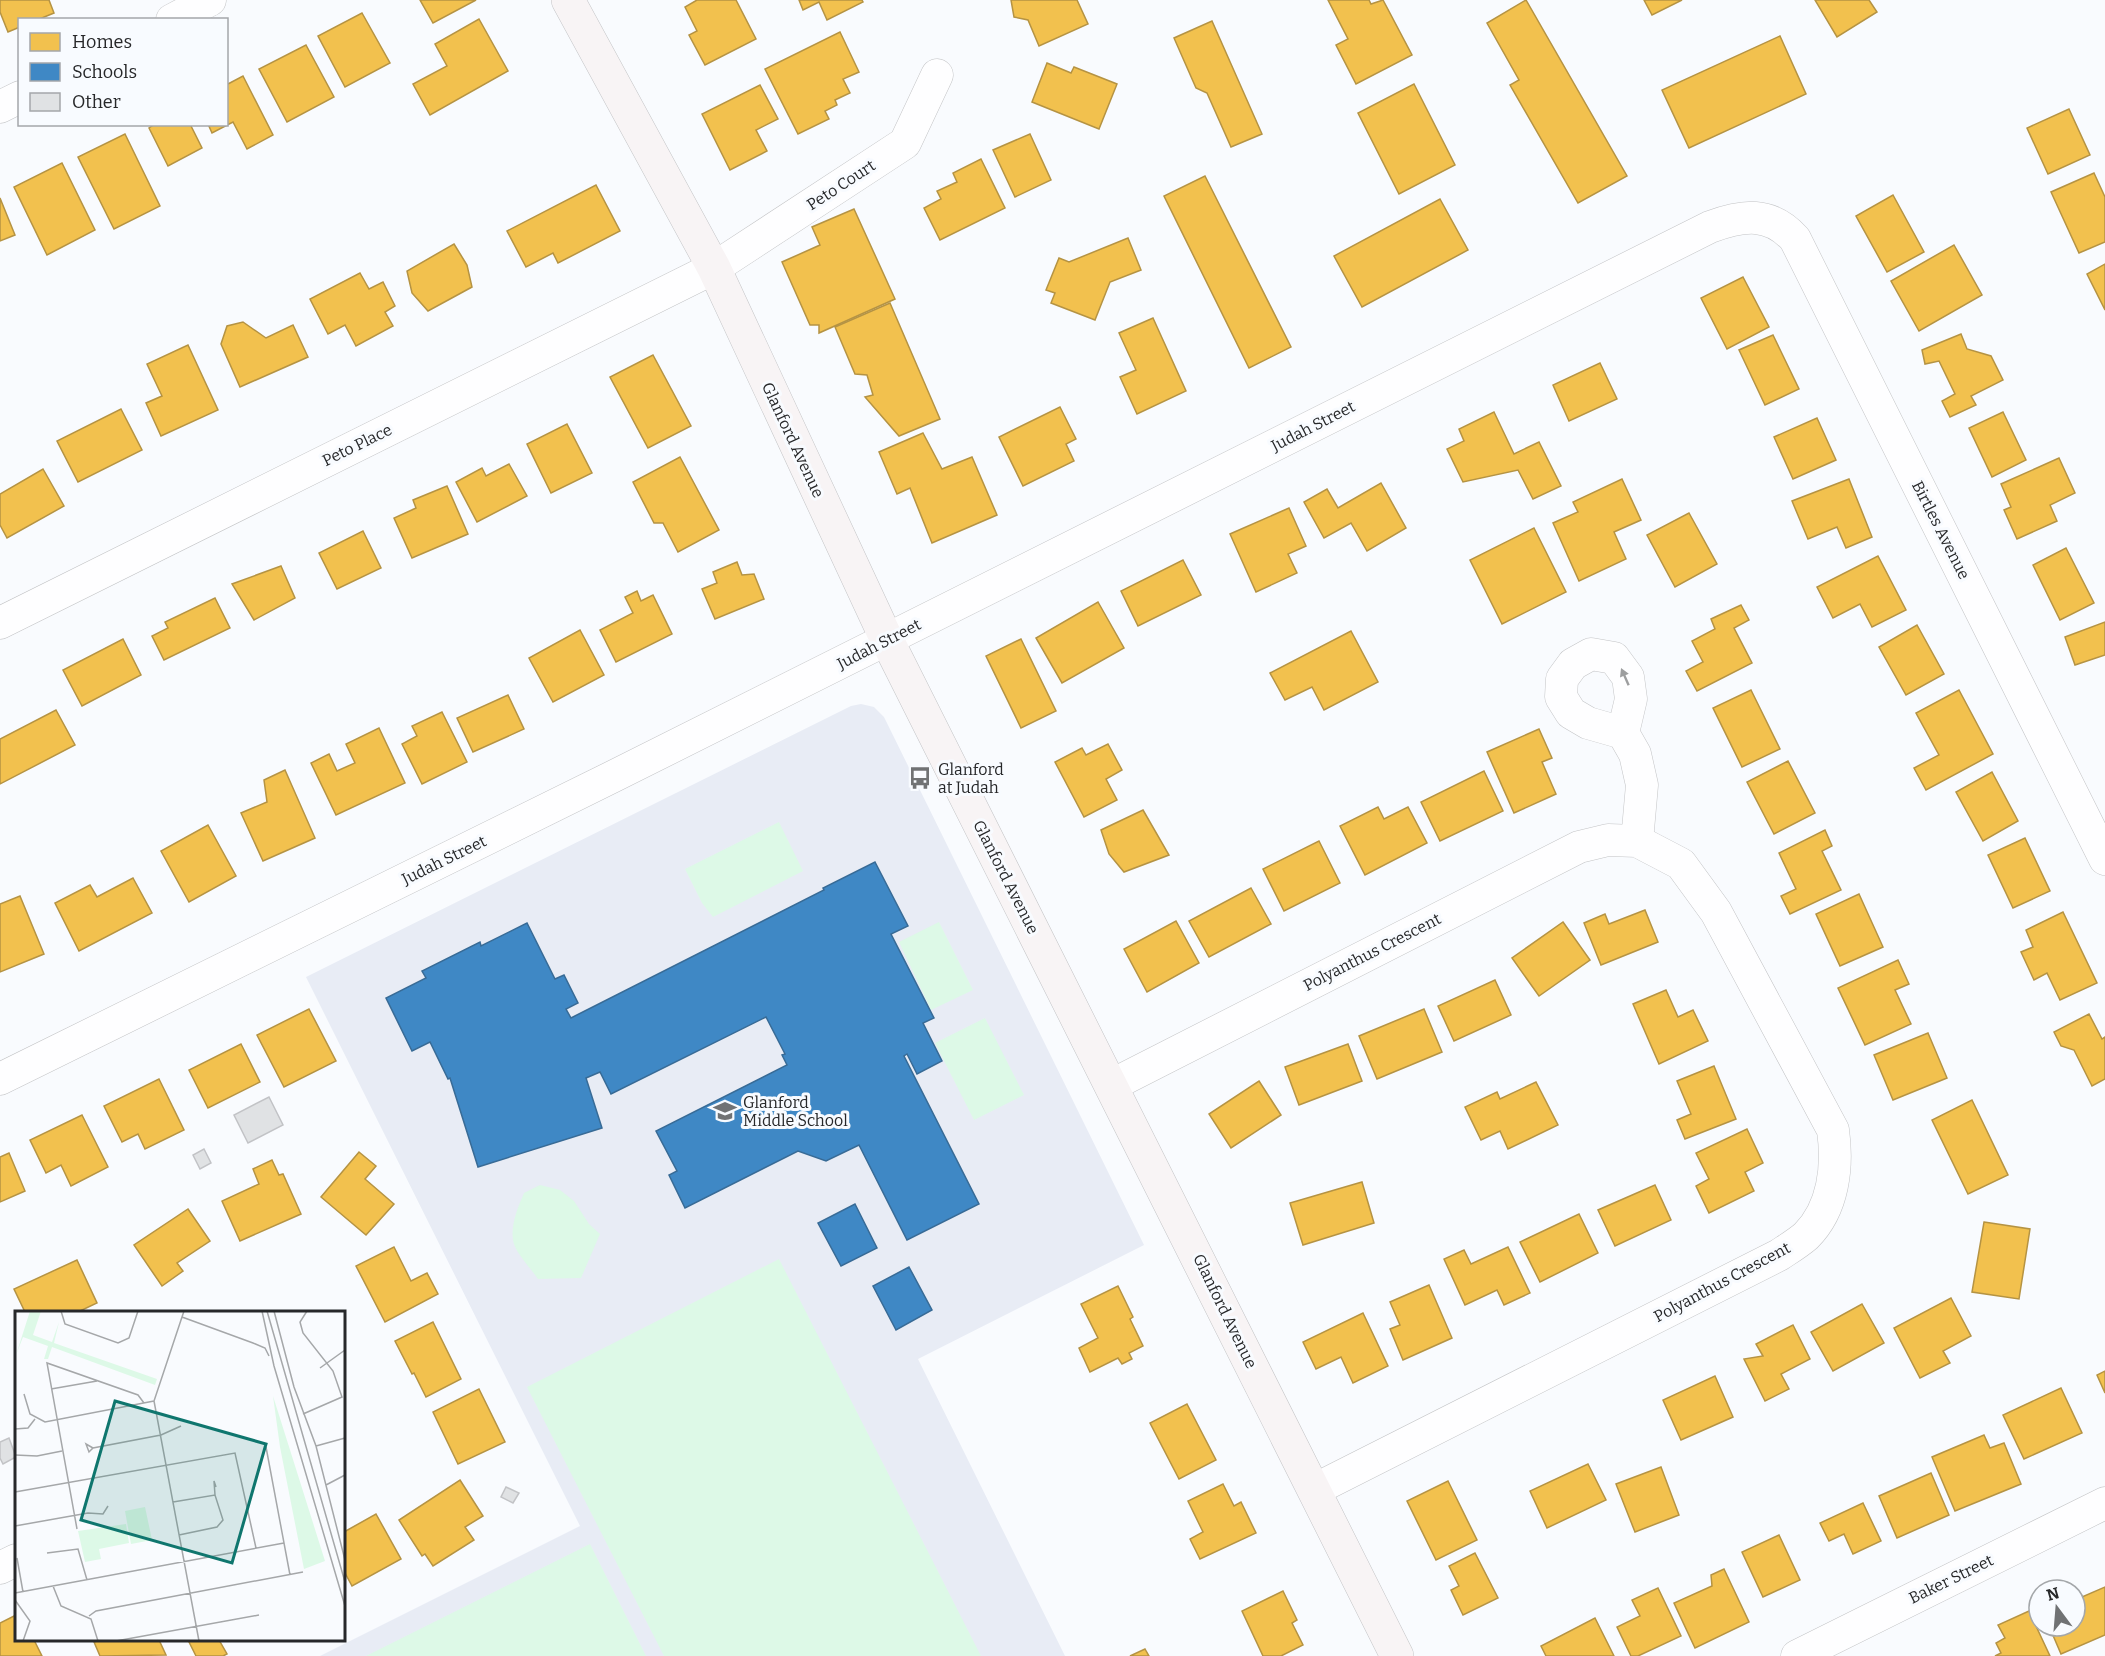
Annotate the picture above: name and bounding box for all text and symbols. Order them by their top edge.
legend [18,18,228,126]
text: Homes [72,31,132,53]
text: Schools [72,61,137,83]
text: Other [72,91,121,113]
street label: Peto Court [803,156,879,214]
street label: Glanford Avenue [758,379,828,501]
street label: Judah Street [1267,397,1358,456]
street label: Peto Place [319,420,395,470]
street label: Birtles Avenue [1908,478,1974,582]
street label: Judah Street [833,615,924,674]
one-way arrow [1621,668,1631,686]
place label: Glanford at Judah [938,760,1004,797]
bus stop icon: Glanford at Judah [907,765,933,791]
street label: Glanford Avenue [969,817,1043,937]
street label: Judah Street [398,831,489,889]
street label: Polyanthus Crescent [1300,909,1444,995]
place label: Glanford Middle School [743,1093,848,1130]
school or university icon: Glanford Middle School [712,1098,738,1124]
street label: Polyanthus Crescent [1651,1238,1794,1326]
street label: Glanford Avenue [1189,1251,1261,1371]
inset map [15,1311,345,1641]
street label: Baker Street [1906,1550,1996,1608]
north arrow [2027,1578,2087,1638]
text: N [2044,1583,2062,1605]

